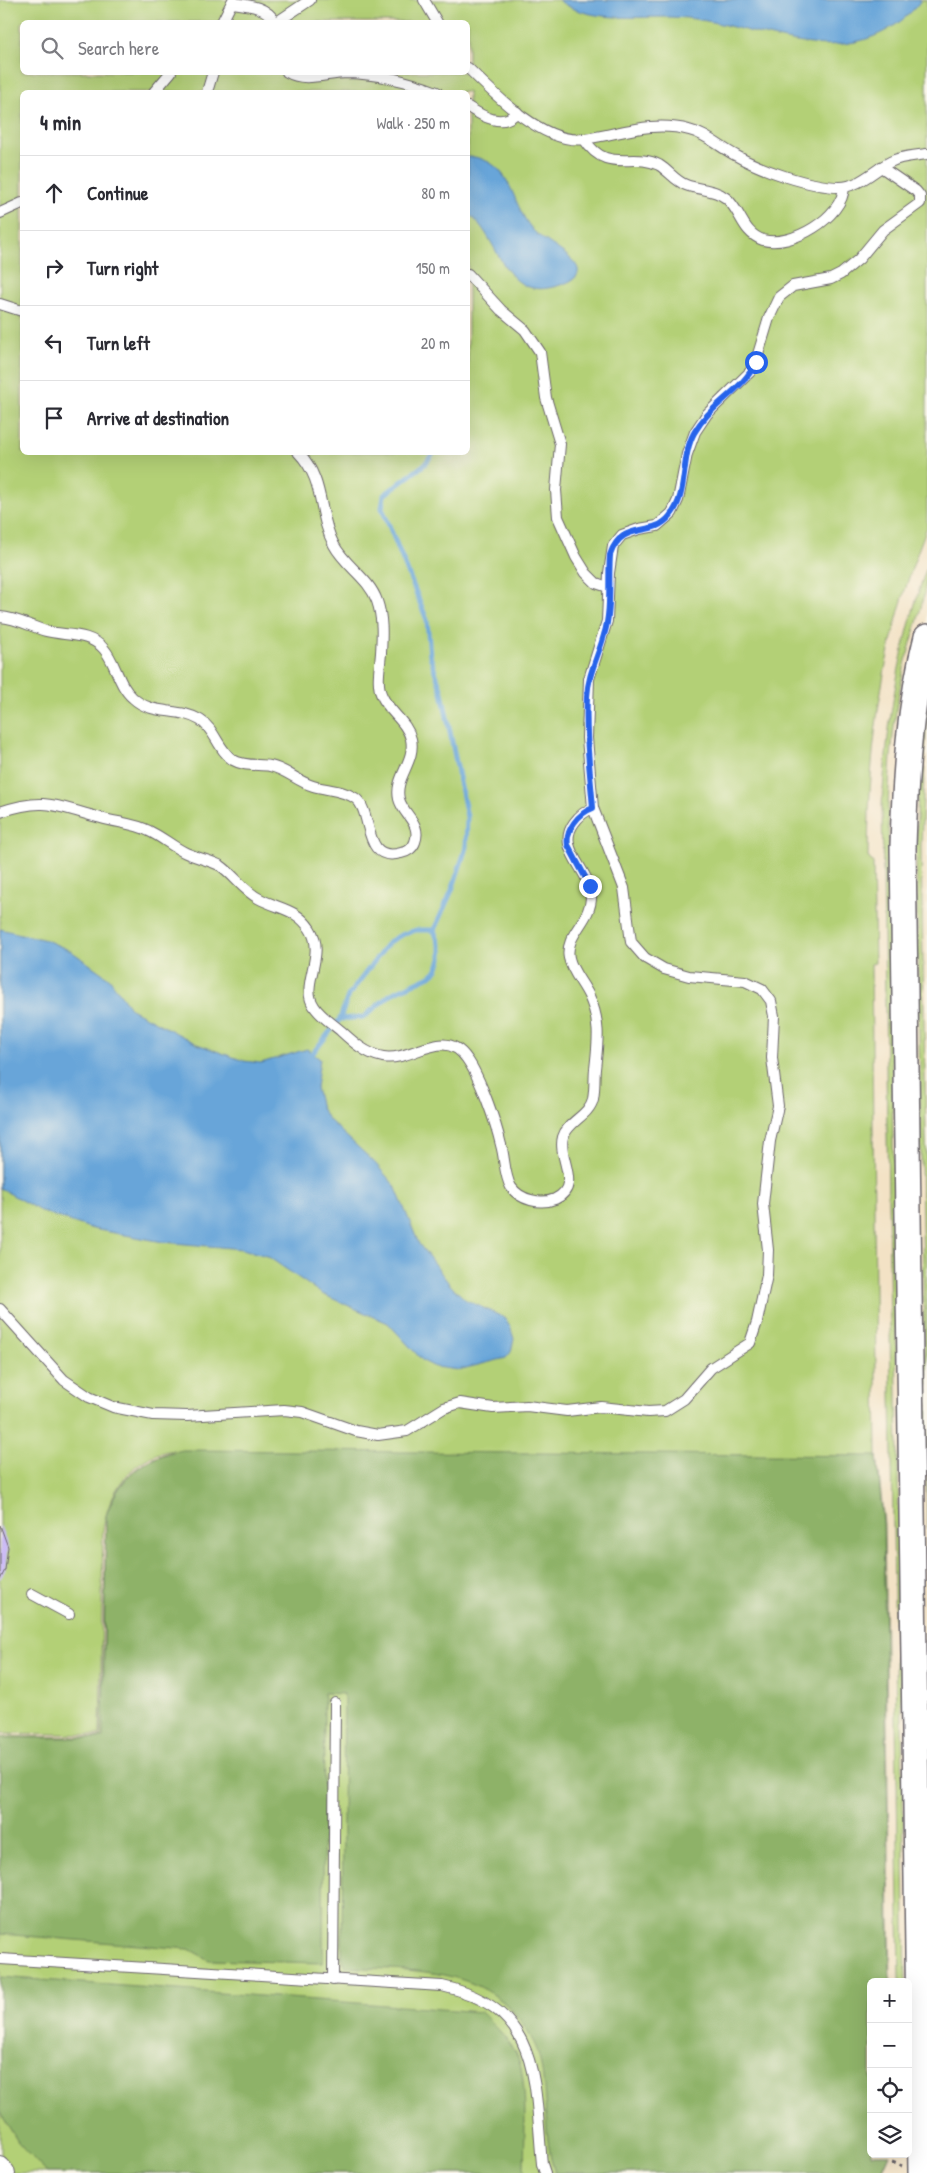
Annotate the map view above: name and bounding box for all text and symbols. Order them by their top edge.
search box [20,20,470,75]
icon: search [38,34,66,62]
text: Search here [78,35,159,61]
text: 4 min [40,108,81,137]
text: Walk · 250 m [376,112,450,134]
icon: ahead [40,179,68,207]
text: Continue [87,180,148,206]
text: 80 m [421,182,450,204]
icon: right [40,254,68,282]
text: Turn right [87,255,158,281]
text: 150 m [416,257,450,279]
icon: left [40,329,68,357]
text: Turn left [87,330,150,356]
text: 20 m [421,332,450,354]
route start [745,351,768,374]
icon: arrive [40,404,68,432]
text: Arrive at destination [87,405,229,431]
route end [579,875,602,898]
map controls [867,1978,912,2158]
button: + [867,1978,912,2023]
button: − [867,2023,912,2068]
button: locate [867,2068,912,2113]
button: layers [867,2113,912,2158]

